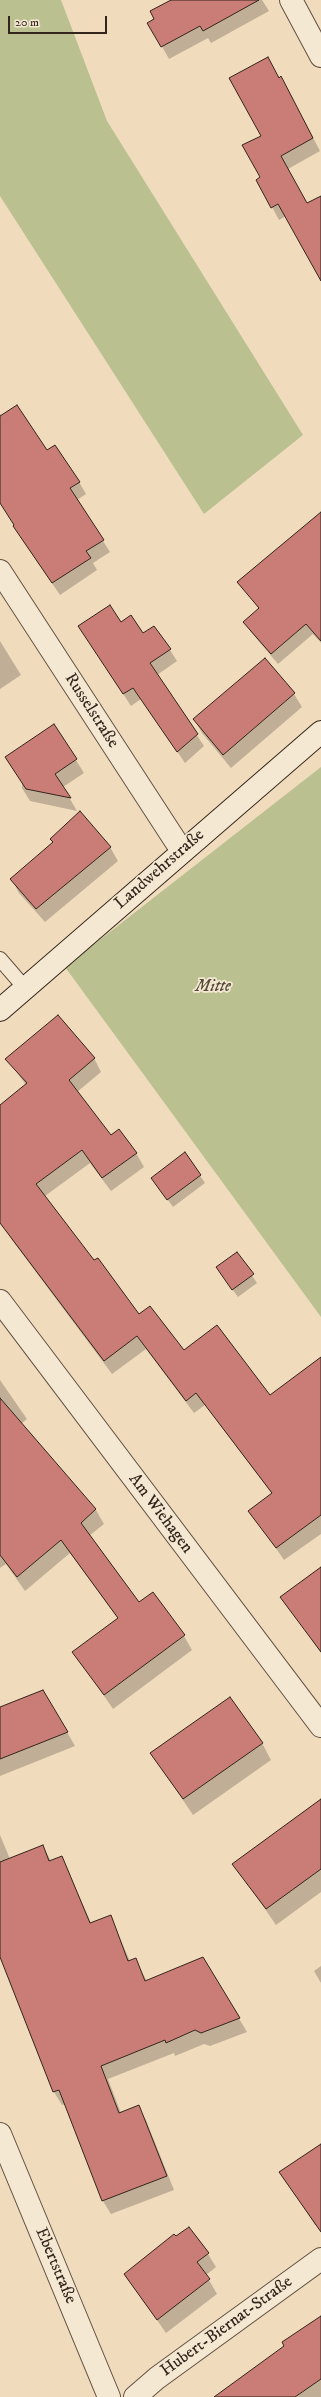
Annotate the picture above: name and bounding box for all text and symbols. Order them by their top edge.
scale bar [10,8,109,34]
text: 20 m [15,15,39,30]
street label: Russelstraße [59,670,123,752]
street label: Landwehrstraße [111,826,209,914]
park label: Mitte [195,977,231,997]
street label: Am Wiehagen [123,1470,197,1558]
street label: Ebertstraße [30,2225,80,2307]
street label: Hubert-Biernat-Straße [157,2272,297,2382]

